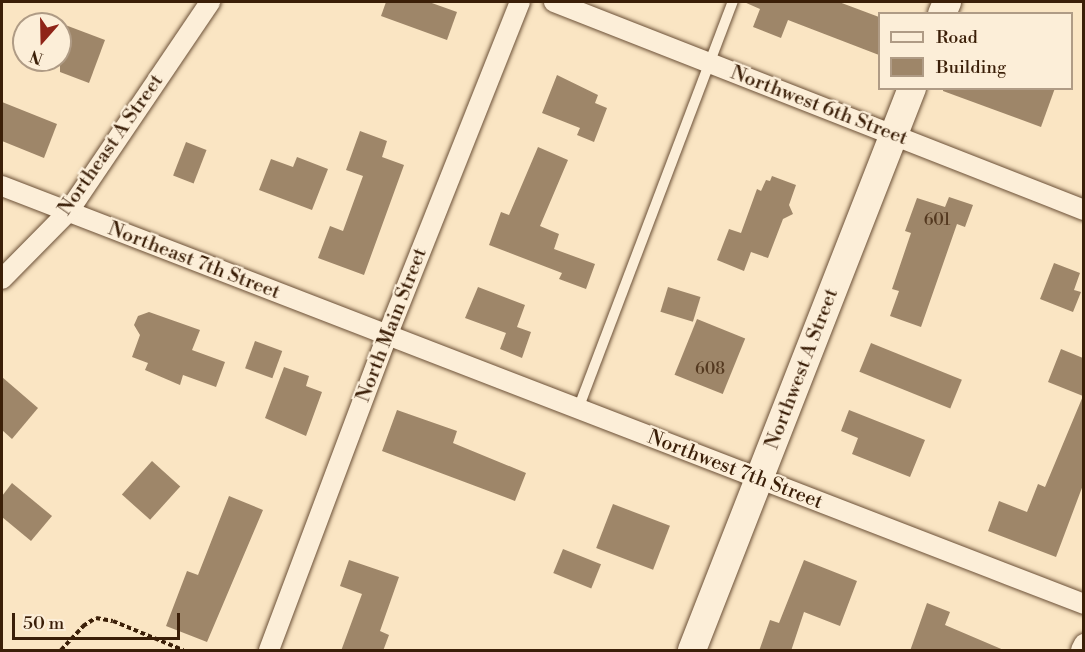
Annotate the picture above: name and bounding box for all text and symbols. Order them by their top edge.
north arrow [12,12,72,72]
legend [878,12,1073,90]
text: Road [936,26,978,49]
text: N [27,45,46,69]
text: Building [936,56,1006,79]
street label: Northwest 6th Street [727,61,911,151]
street label: Northeast A Street [53,70,169,220]
house number: 601 [924,210,950,230]
street label: Northeast 7th Street [105,217,283,305]
street label: North Main Street [352,245,432,405]
street label: Northwest A Street [760,285,844,453]
house number: 608 [695,359,725,379]
street label: Northwest 7th Street [644,425,826,515]
scale bar [15,601,183,639]
text: 50 m [23,612,64,635]

